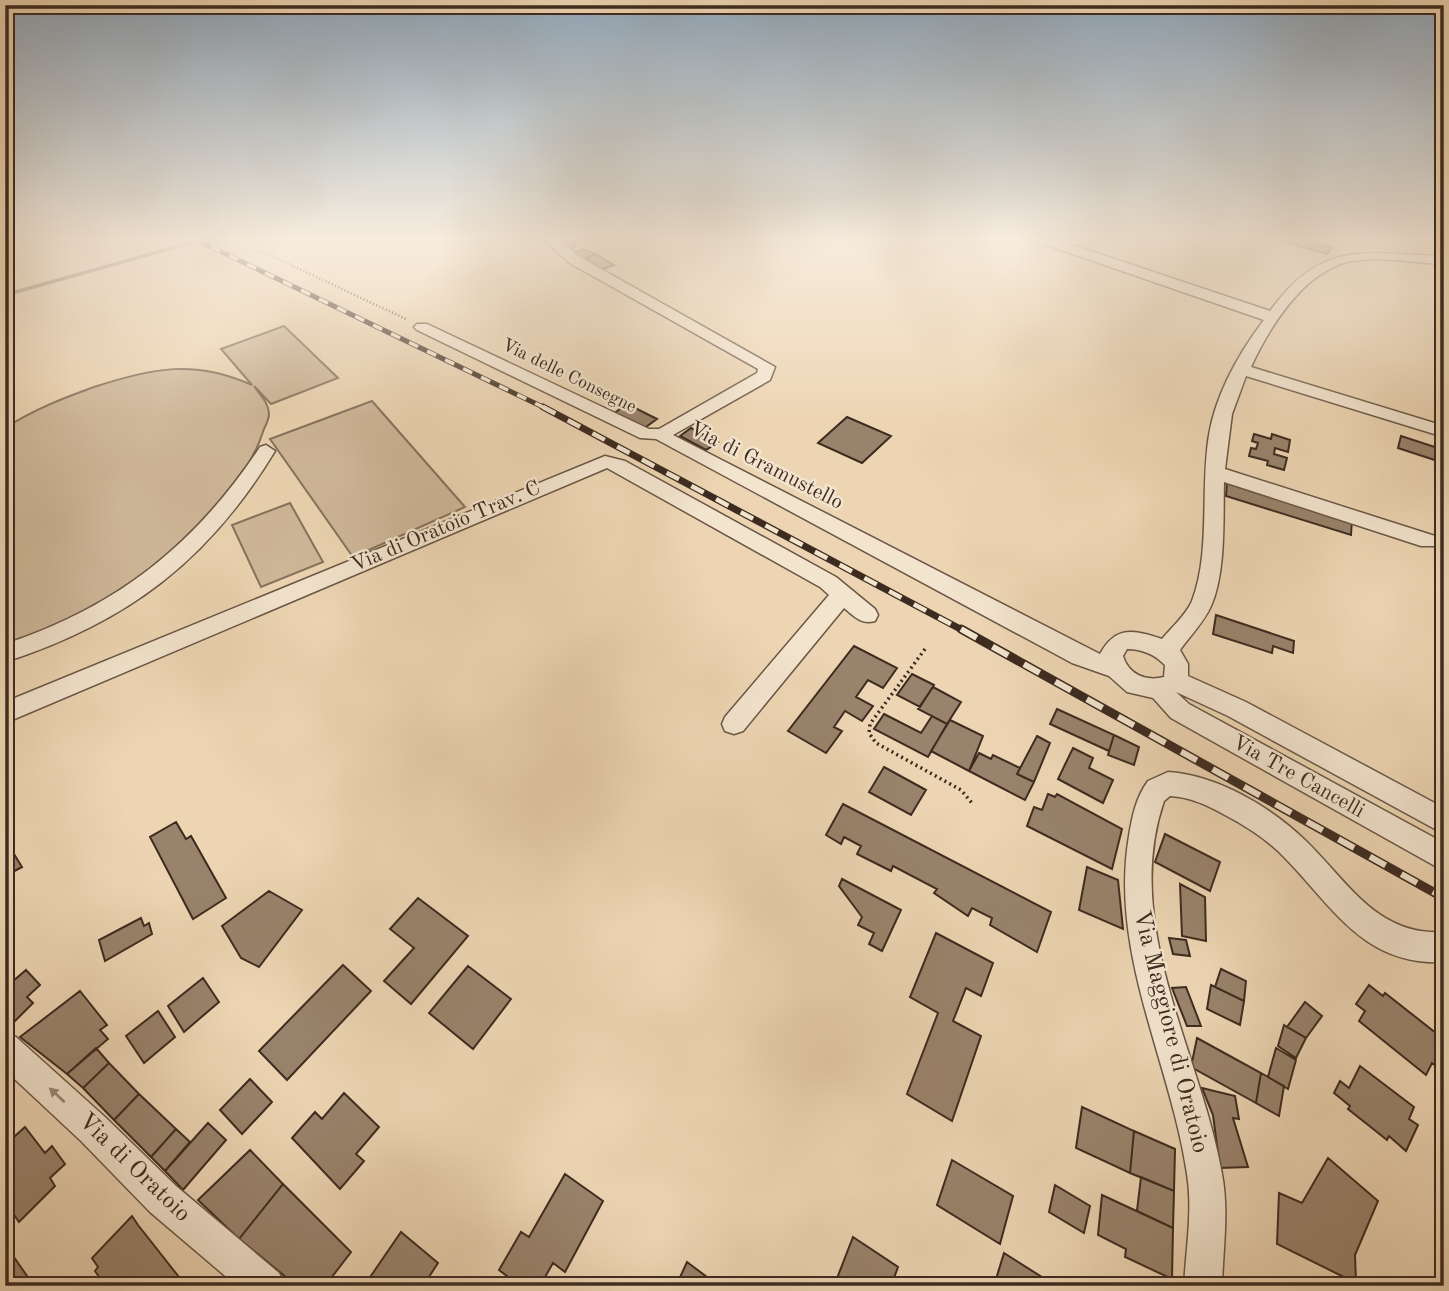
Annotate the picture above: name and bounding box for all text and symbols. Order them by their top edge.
street label: Via delle Consegne [499,336,639,416]
street label: Via di Gramustello [686,418,846,514]
street label: Via di Oratoio Trav. C [348,478,544,576]
street label: Via Tre Cancelli [1228,732,1368,822]
street label: Via Maggiore di Oratoio [1128,908,1212,1156]
one-way arrow [48,1087,66,1103]
street label: Via di Oratoio [73,1109,195,1227]

